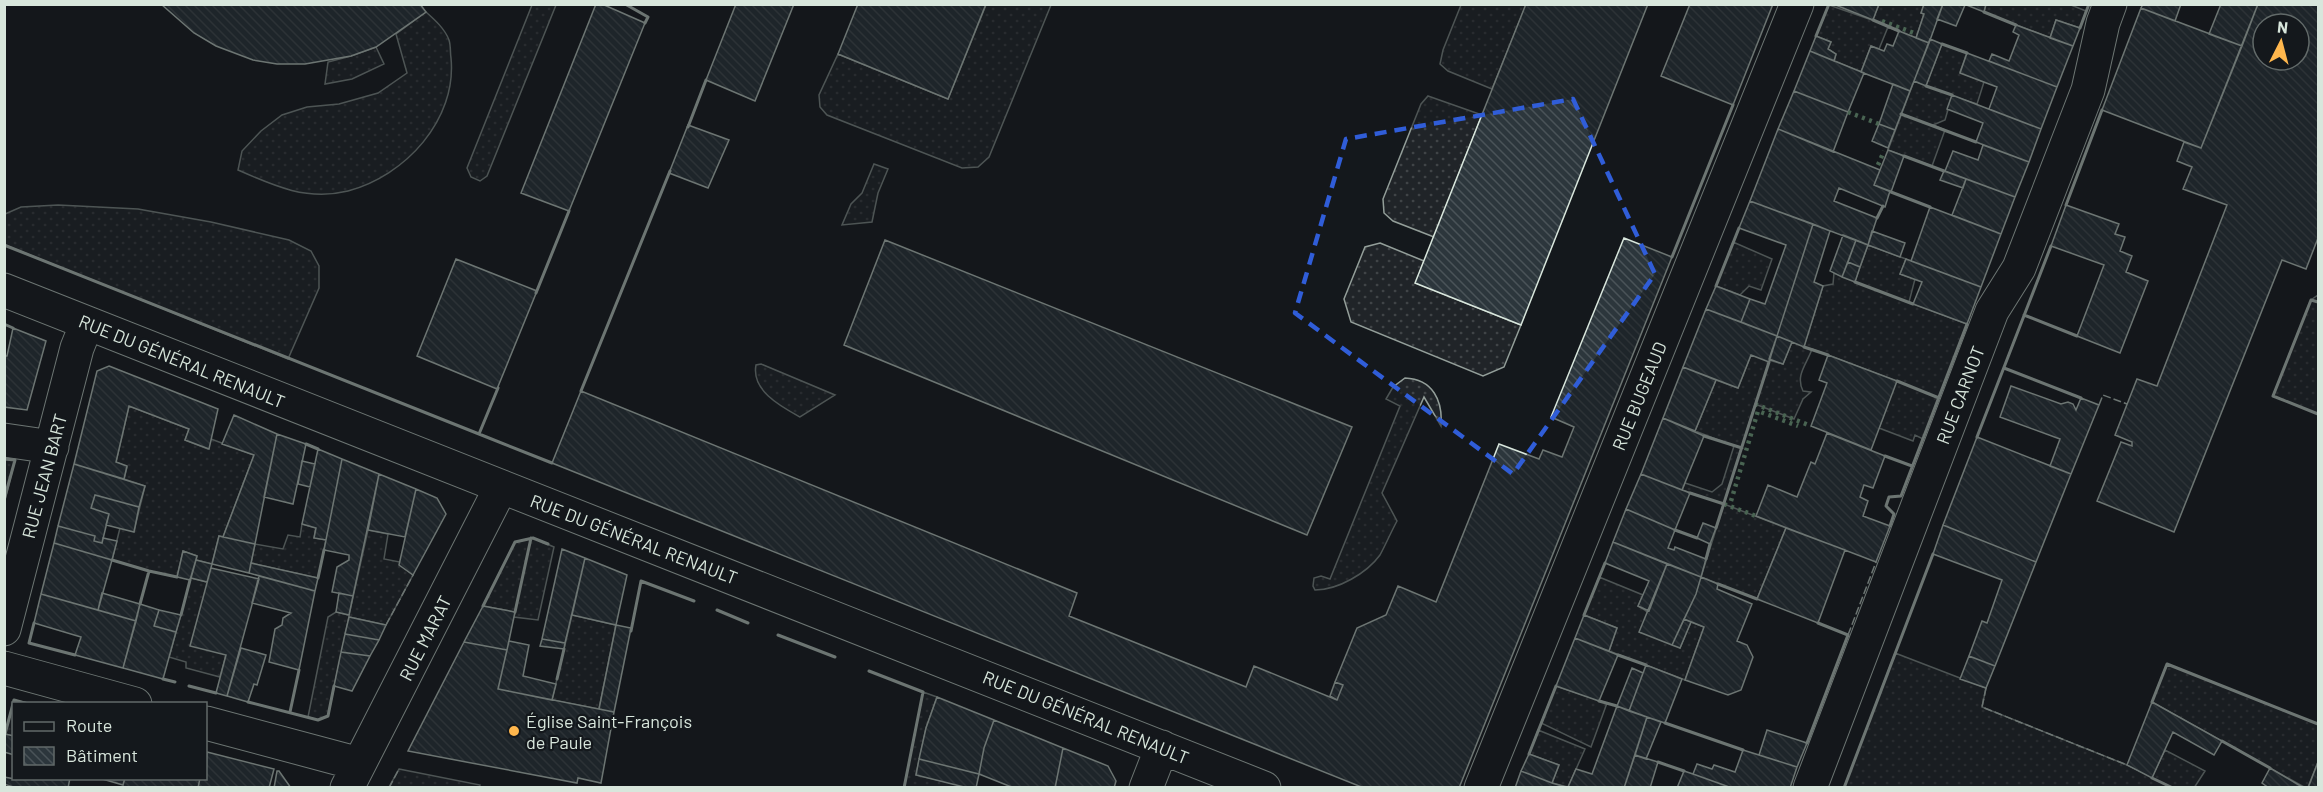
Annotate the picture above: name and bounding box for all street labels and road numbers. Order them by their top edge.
street label: RUE DU GÉNÉRAL RENAULT [76,310,288,412]
street label: RUE BUGEAUD [1607,338,1671,454]
street label: RUE CARNOT [1931,343,1989,447]
street label: RUE JEAN BART [17,411,71,541]
street label: RUE DU GÉNÉRAL RENAULT [527,489,741,589]
street label: RUE MARAT [394,592,456,684]
street label: RUE DU GÉNÉRAL RENAULT [980,666,1192,768]

